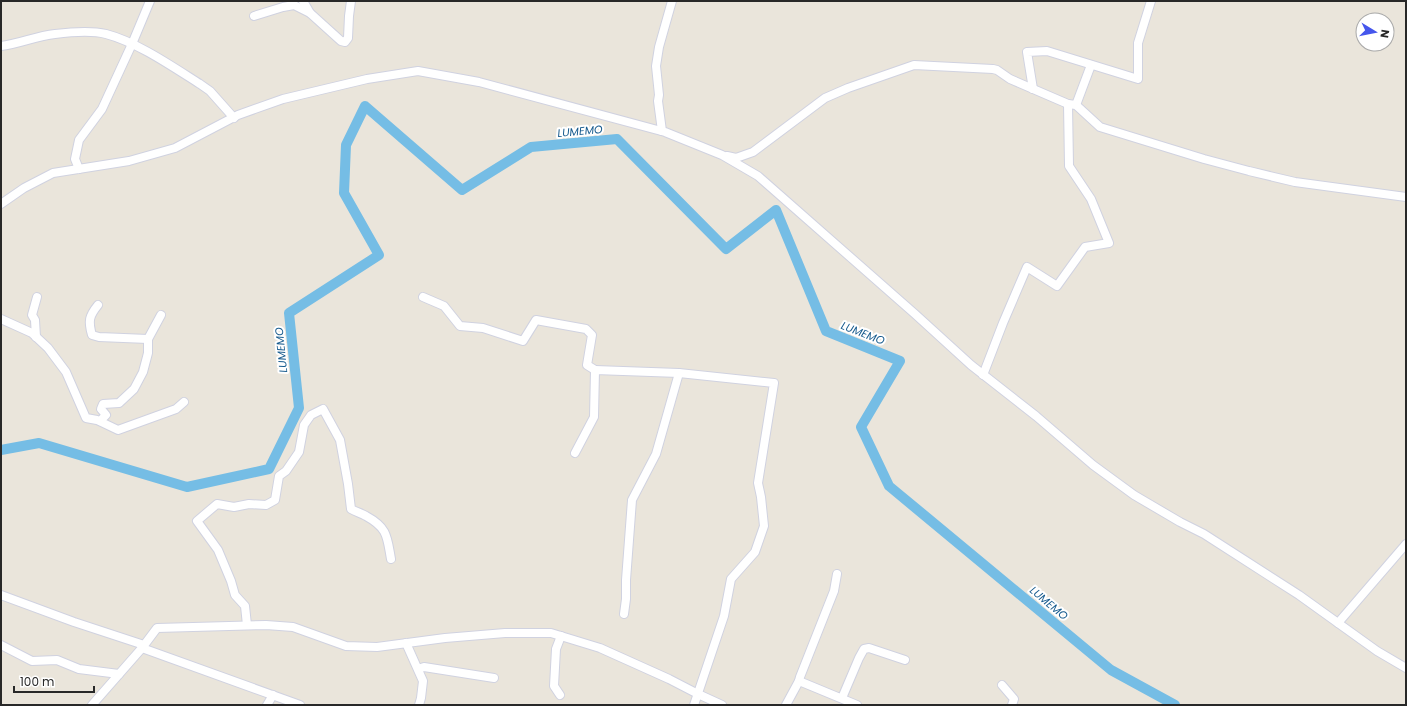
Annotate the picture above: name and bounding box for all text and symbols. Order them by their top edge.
north arrow [1355,12,1395,52]
text: N [1376,28,1393,39]
water label: LUMEMO [557,121,604,141]
water label: LUMEMO [839,317,887,349]
water label: LUMEMO [271,326,291,373]
water label: LUMEMO [1026,582,1072,624]
scale bar [14,668,94,694]
text: 100 m [20,673,54,690]

